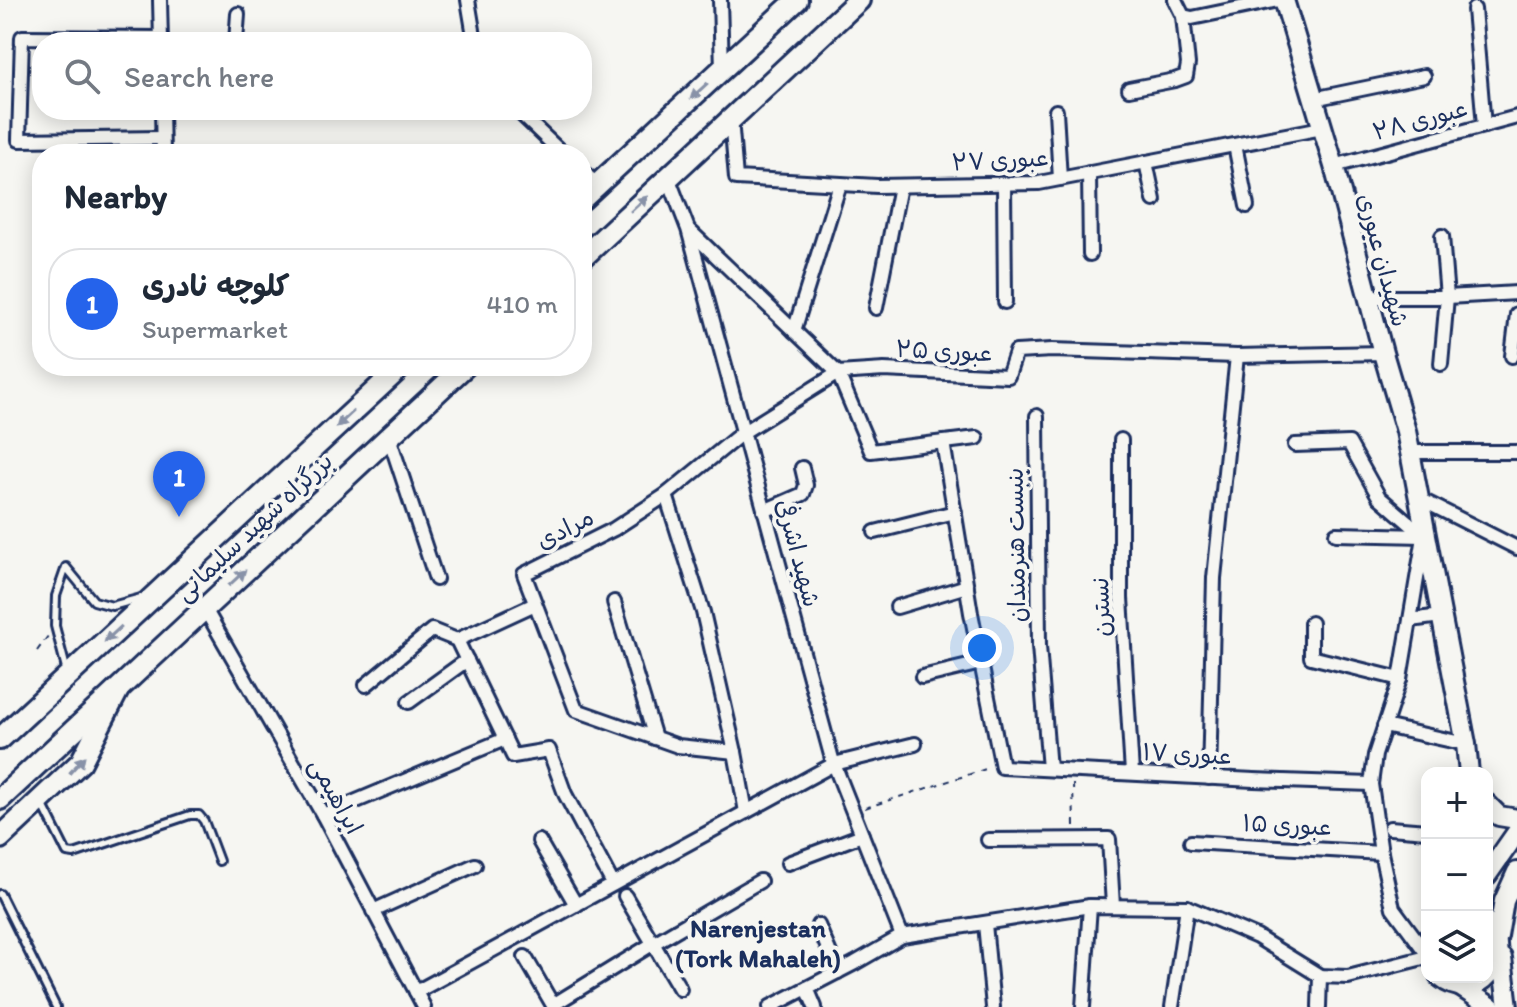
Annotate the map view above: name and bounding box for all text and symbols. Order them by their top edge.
search box [32,32,592,120]
icon: search [60,54,104,98]
text: Search here [124,58,274,95]
one-way arrow [690,81,709,100]
street label: عبوری ۲۸ [1369,93,1471,147]
street label: عبوری ۲۷ [951,142,1049,178]
text: Nearby [64,176,167,217]
street label: شهیدان عبوری [1351,190,1415,330]
one-way arrow [629,196,648,214]
text: کلوچه نادری [142,267,289,304]
text: 1 [86,288,98,320]
text: 410 m [487,288,558,320]
text: Supermarket [142,313,288,345]
street label: عبوری ۲۵ [895,333,993,369]
one-way arrow [336,409,355,427]
street label: بزرگراه شهید سلیمانی [169,446,339,608]
pin: 1 [153,451,205,517]
street label: بنبست هنرمندان [1000,467,1031,623]
street label: شهید اشرفی [770,496,827,610]
street label: مرادی [531,502,598,555]
one-way arrow [227,570,246,588]
street label: نسترن [1085,577,1116,637]
one-way arrow [104,624,123,642]
your location [962,628,1002,668]
street label: عبوری ۱۷ [1142,737,1232,771]
street label: ابراهیمی [303,752,369,840]
one-way arrow [67,756,85,775]
map controls [1421,767,1493,983]
button: + [1421,767,1493,839]
street label: عبوری ۱۵ [1242,808,1332,842]
button: − [1421,839,1493,911]
button: layers [1421,911,1493,983]
district label: Narenjestan (Tork Mahaleh) [675,912,841,974]

